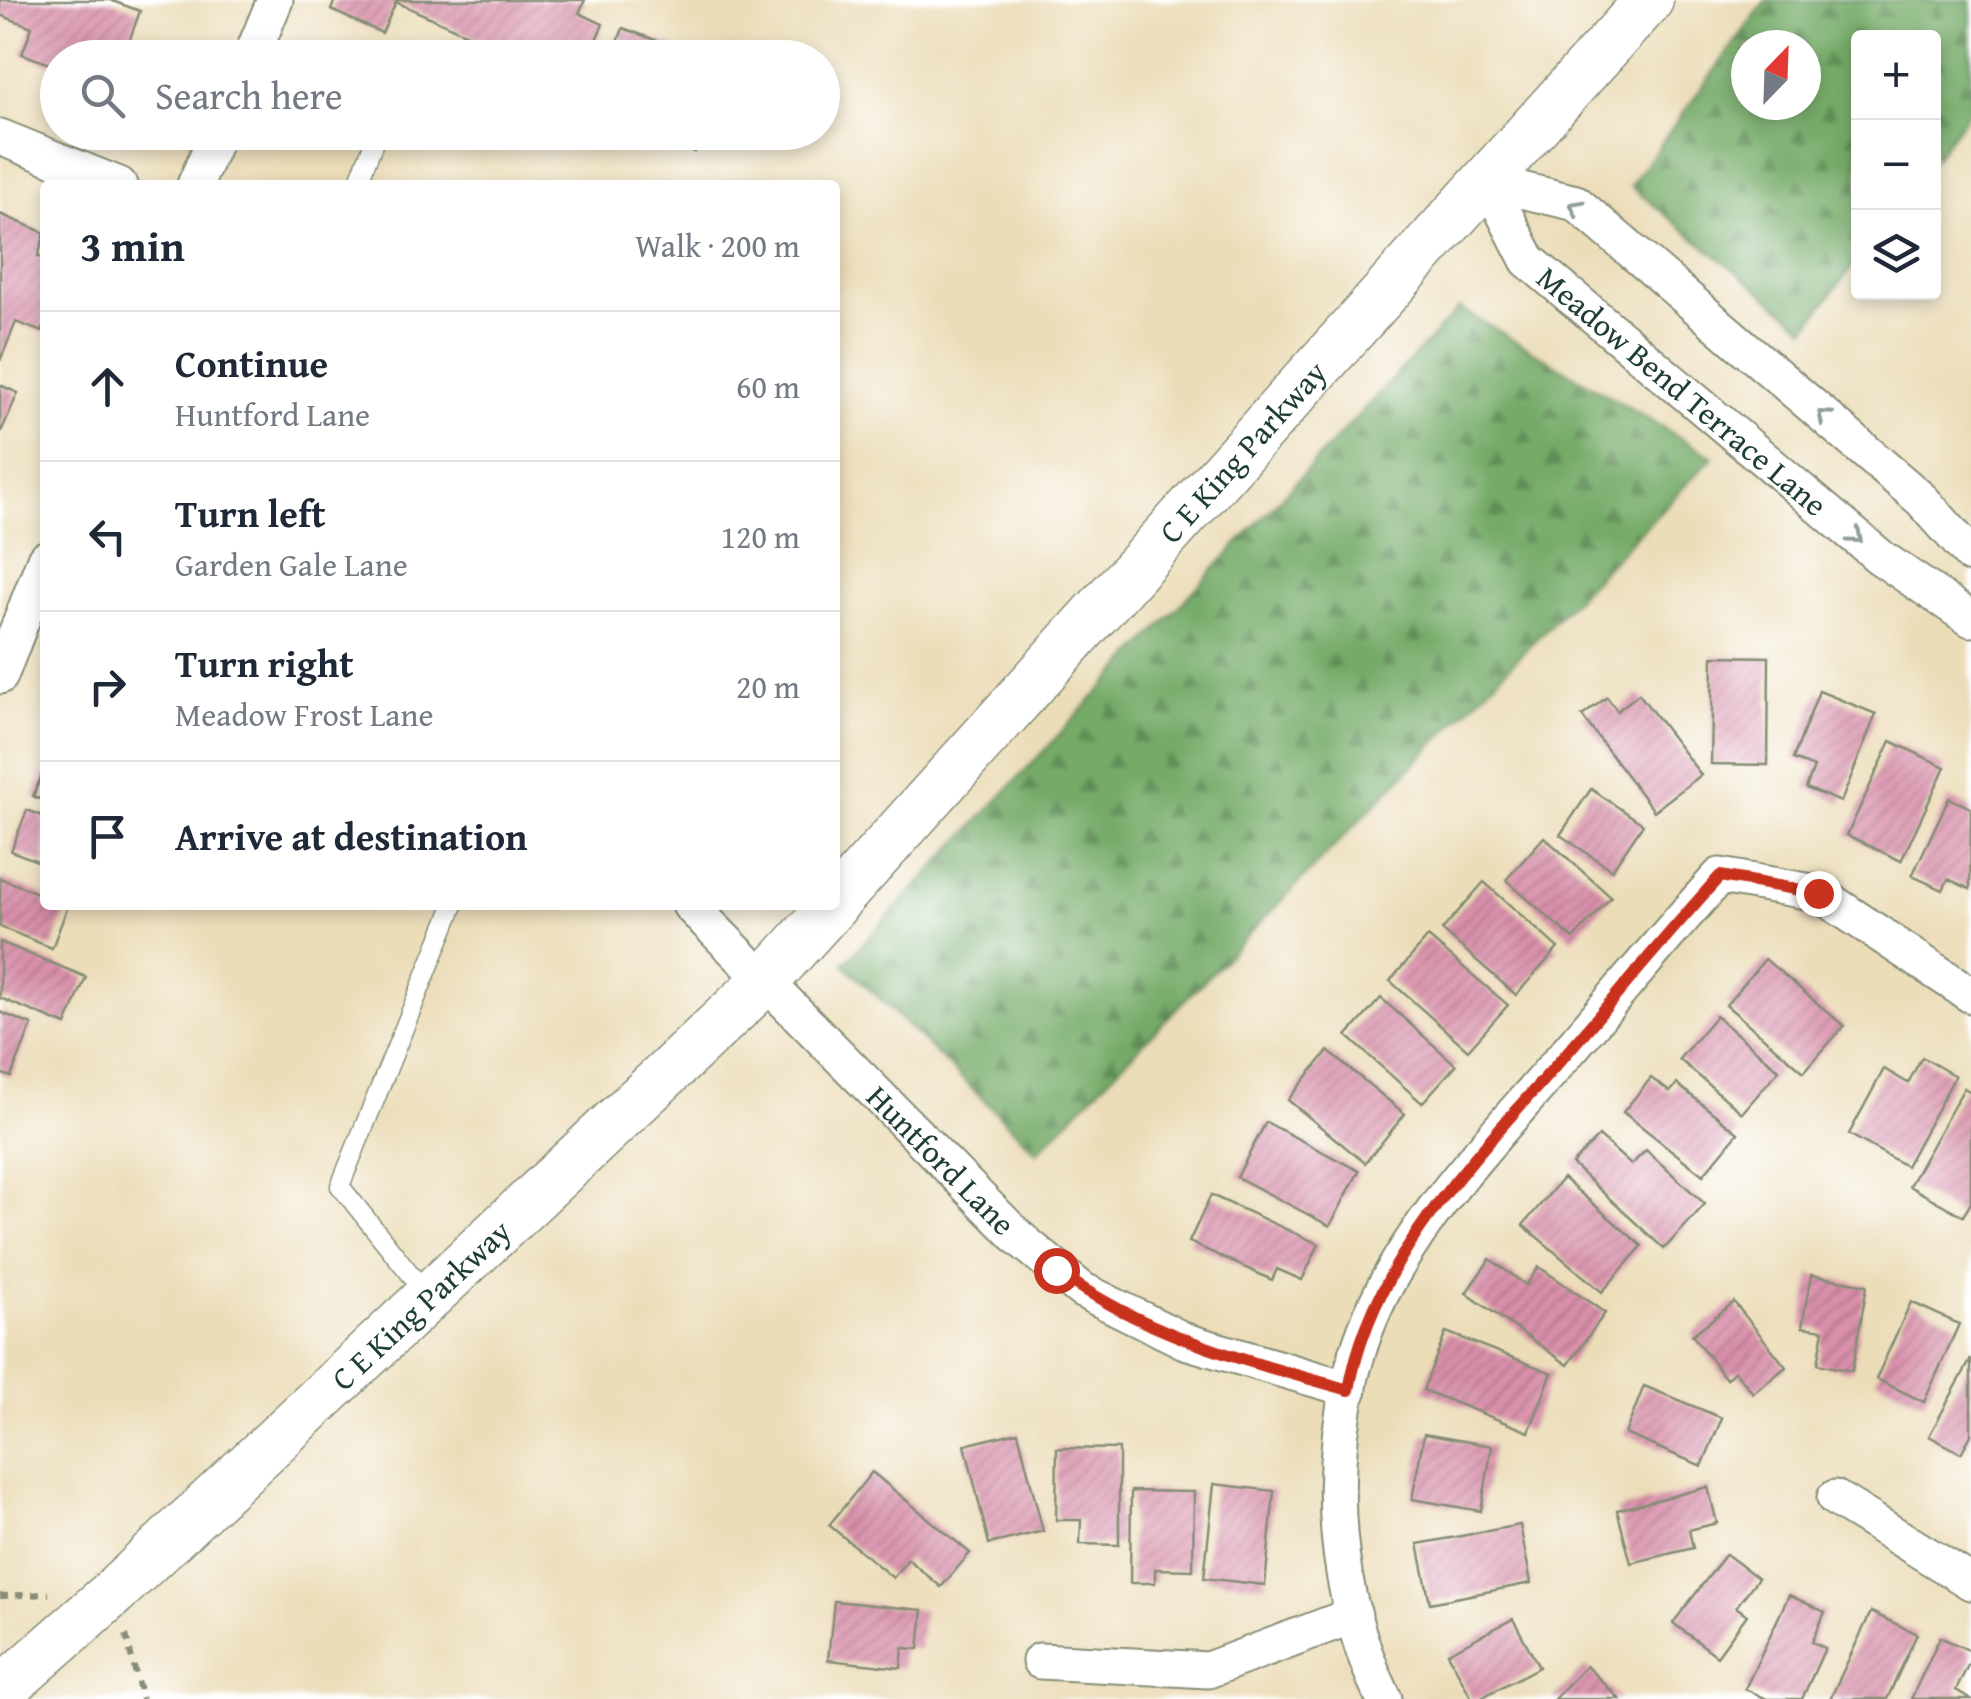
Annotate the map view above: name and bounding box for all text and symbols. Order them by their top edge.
north arrow [1731,30,1821,120]
map controls [1851,30,1941,300]
button: + [1851,30,1941,120]
search box [40,40,840,150]
text: Search here [155,67,343,123]
icon: search [75,68,130,123]
button: − [1851,120,1941,210]
one-way arrow [1568,200,1587,219]
button: layers [1851,210,1941,300]
text: 3 min [80,215,185,276]
text: Walk · 200 m [635,222,800,269]
street label: Meadow Bend Terrace Lane [1527,254,1838,527]
text: Continue [175,335,328,391]
street label: C E King Parkway [1147,350,1337,553]
icon: ahead [80,359,135,414]
text: 60 m [736,363,800,410]
text: Huntford Lane [175,391,370,438]
one-way arrow [1817,410,1835,428]
text: Turn left [175,485,326,541]
icon: left [80,509,135,564]
text: 120 m [721,513,800,560]
one-way arrow [1845,526,1863,544]
text: Garden Gale Lane [175,541,408,588]
text: Turn right [175,635,354,691]
icon: right [80,659,135,714]
text: 20 m [736,663,800,710]
text: Meadow Frost Lane [175,691,433,738]
text: Arrive at destination [175,808,528,864]
icon: arrive [80,809,135,864]
route end [1796,871,1842,917]
street label: Huntford Lane [856,1074,1027,1246]
street label: C E King Parkway [320,1208,521,1401]
route start [1034,1248,1080,1294]

